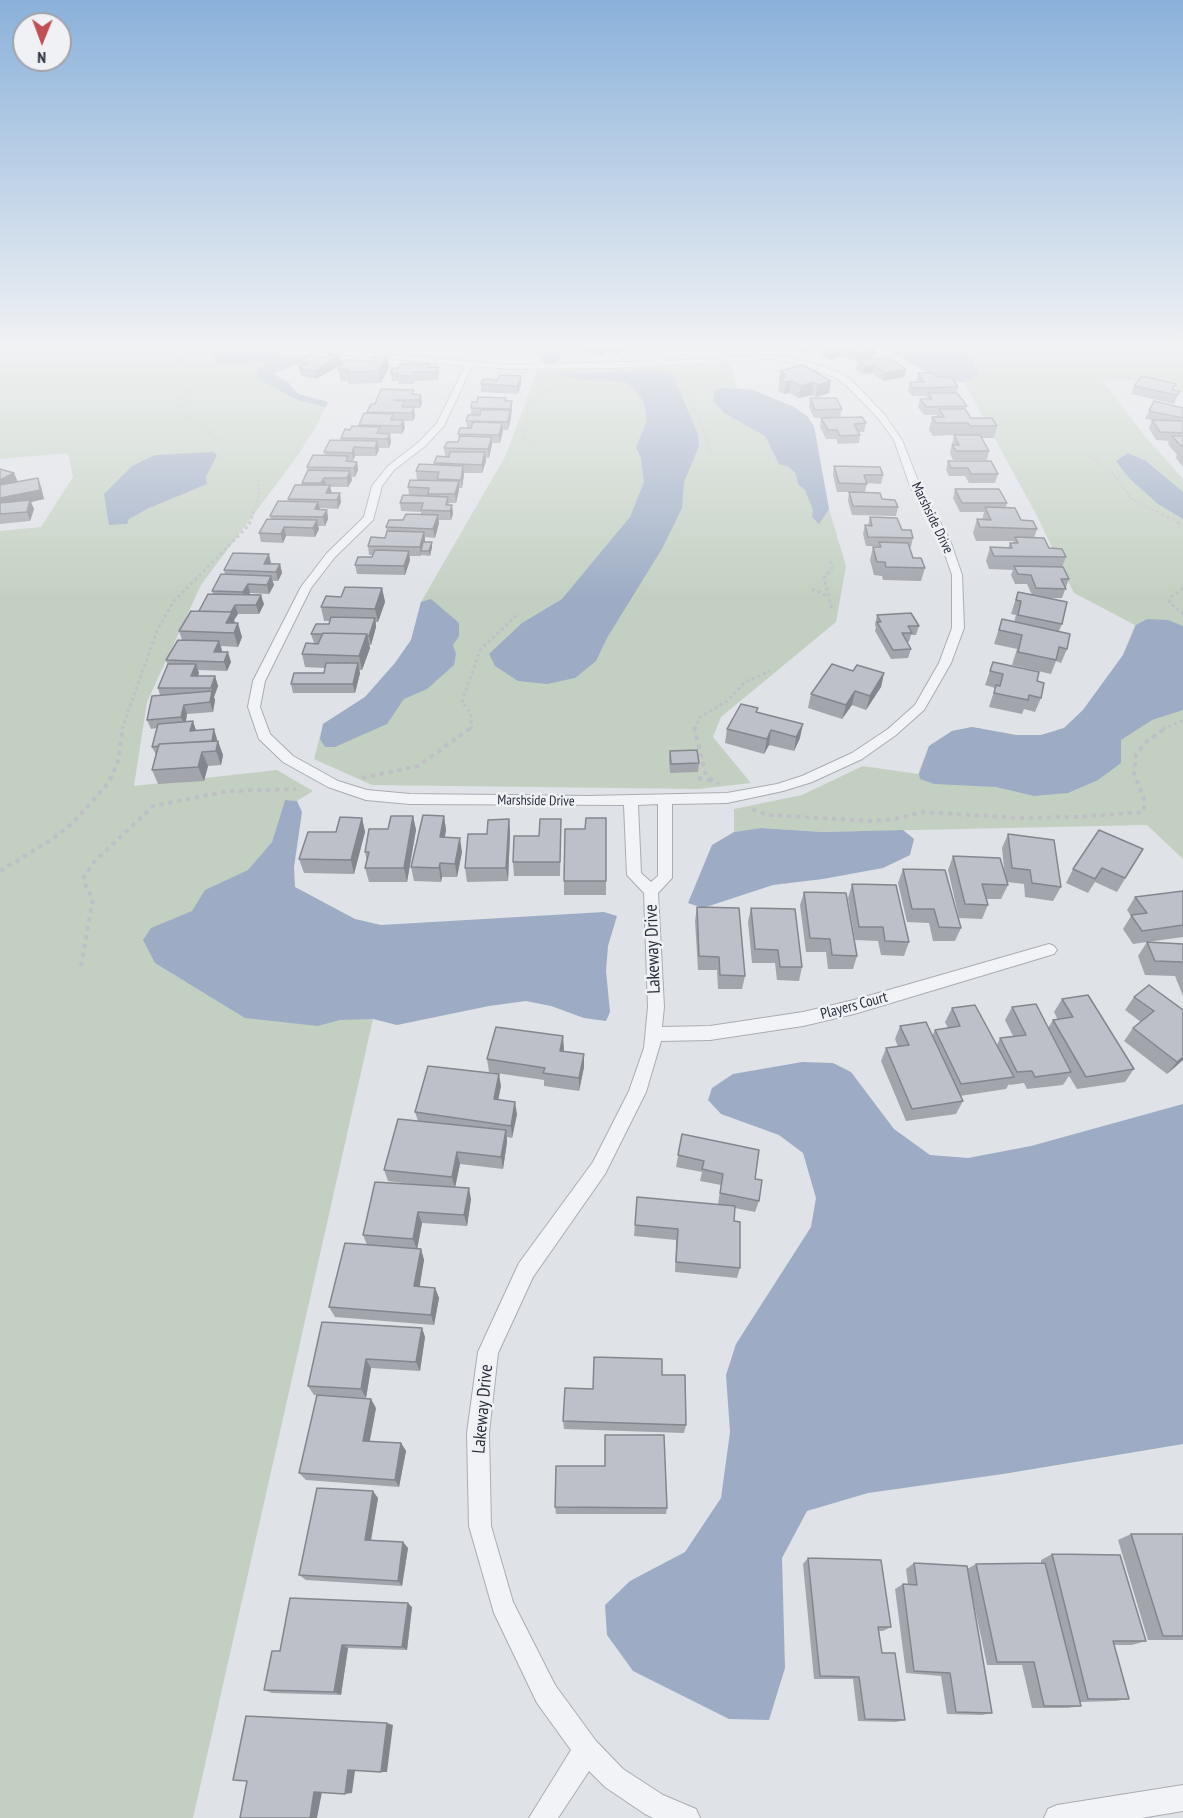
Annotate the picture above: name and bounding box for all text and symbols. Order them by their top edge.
north arrow [12,12,72,72]
text: N [37,48,46,68]
street label: Marshside Drive [908,480,956,556]
street label: Marshside Drive [497,792,575,810]
street label: Lakeway Drive [641,904,665,994]
street label: Players Court [819,988,889,1024]
street label: Lakeway Drive [468,1363,498,1455]

